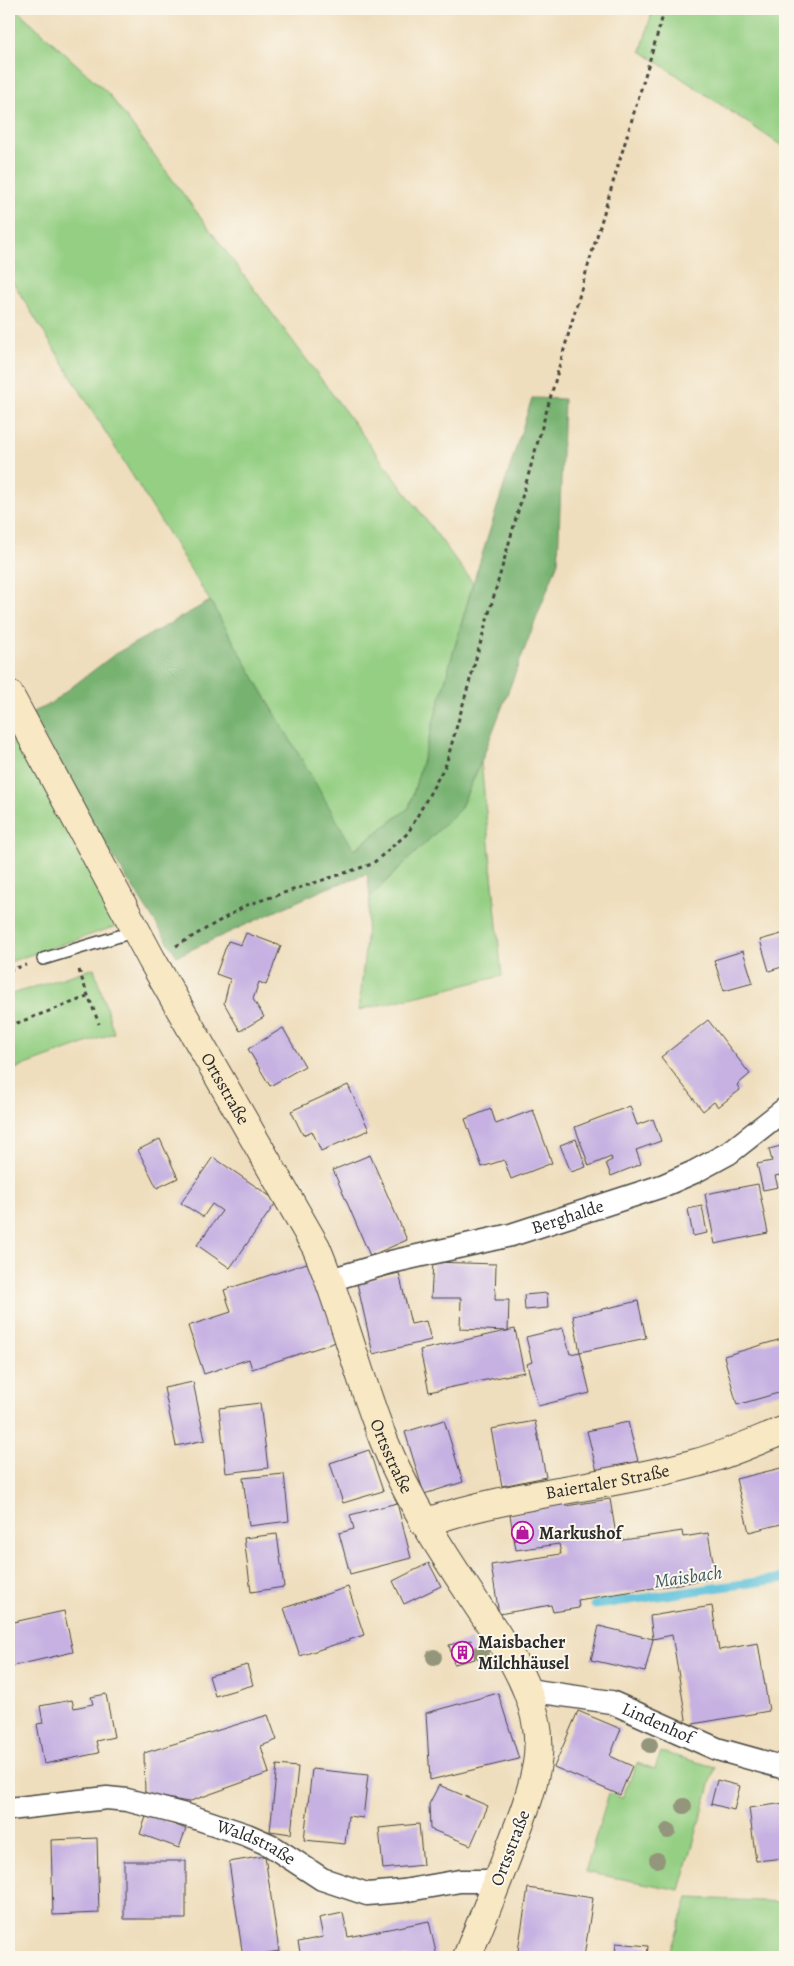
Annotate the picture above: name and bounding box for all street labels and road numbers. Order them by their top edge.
street label: Ortsstraße [195,1048,256,1129]
street label: Berghalde [528,1194,607,1240]
street label: Ortsstraße [364,1415,419,1498]
street label: Baiertaler Straße [543,1458,672,1505]
street label: Lindenhof [618,1696,700,1750]
street label: Ortsstraße [485,1807,535,1889]
street label: Waldstraße [213,1813,300,1871]

